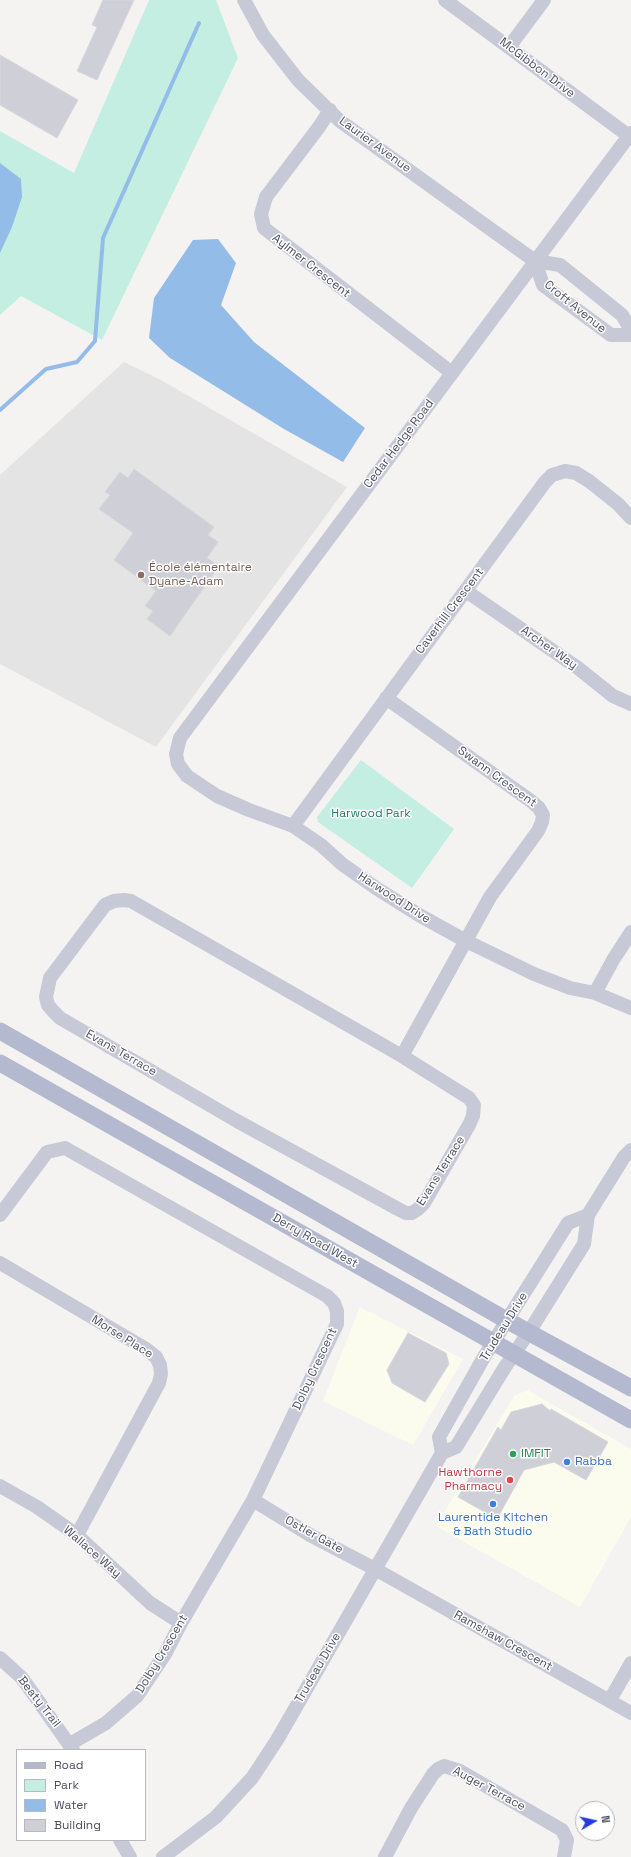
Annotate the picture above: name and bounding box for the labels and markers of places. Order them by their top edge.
place label: École élémentaire Dyane-Adam [149,561,252,589]
marker: École élémentaire Dyane-Adam [136,570,146,580]
place label: IMFIT [521,1447,551,1461]
marker: IMFIT [508,1449,518,1459]
place label: Rabba [575,1455,612,1469]
marker: Rabba [562,1457,572,1467]
place label: Hawthorne Pharmacy [438,1466,502,1494]
marker: Hawthorne Pharmacy [505,1475,515,1485]
marker: Laurentide Kitchen & Bath Studio [488,1499,498,1509]
place label: Laurentide Kitchen & Bath Studio [438,1511,548,1539]

